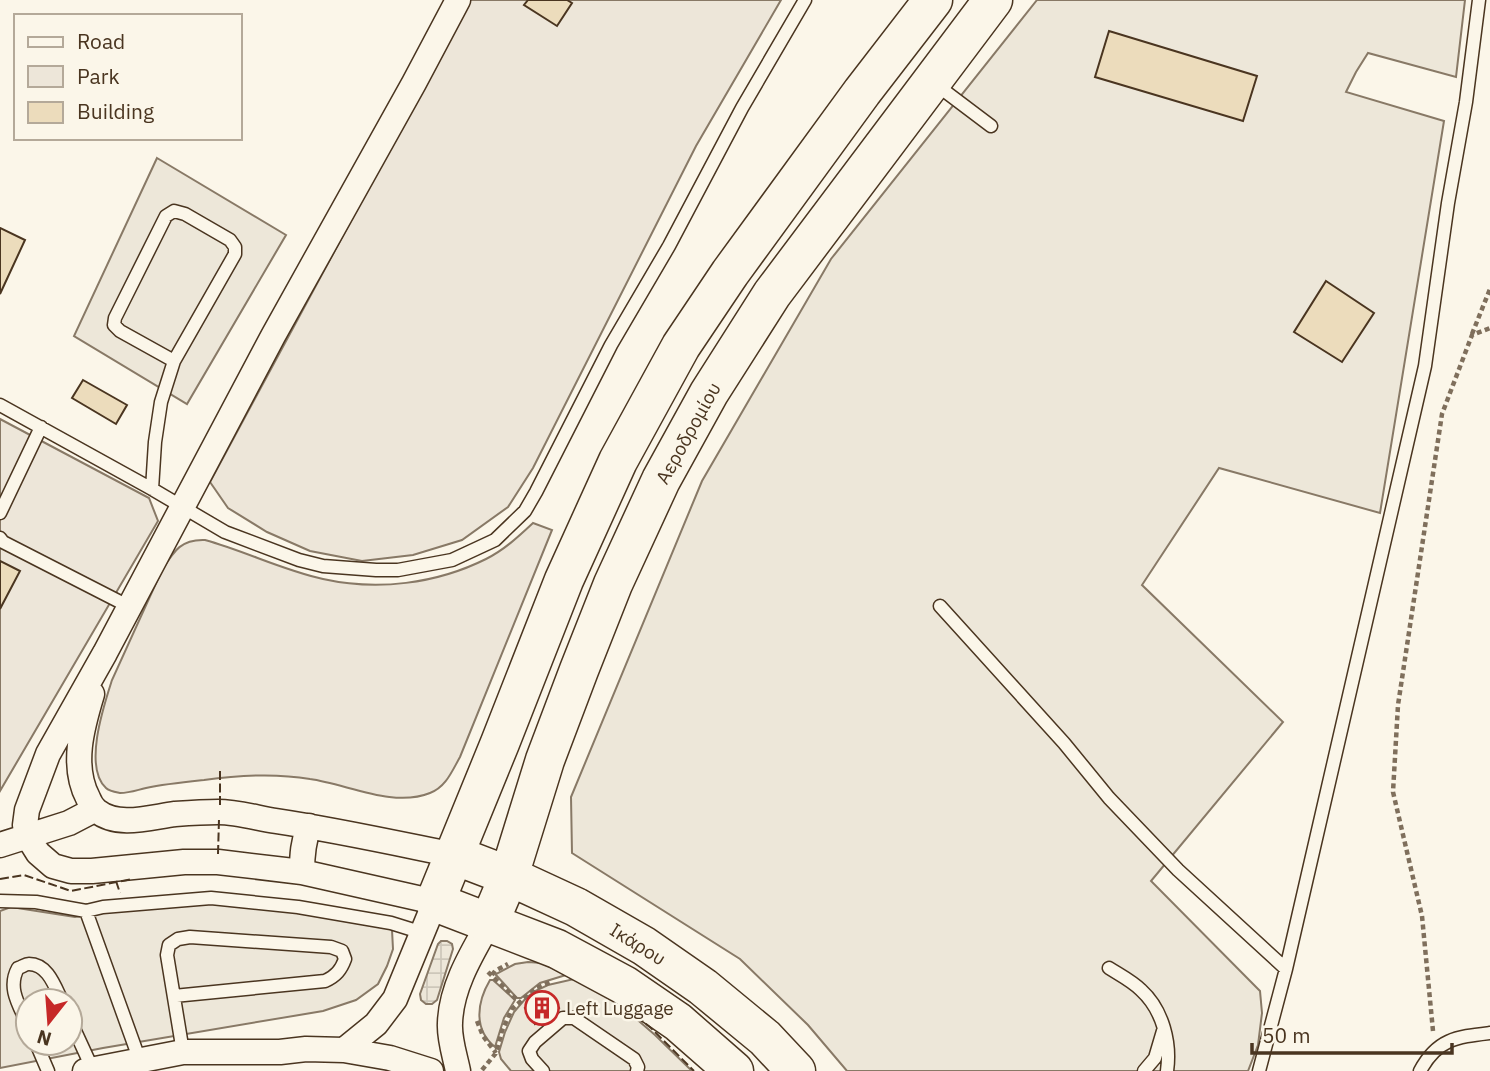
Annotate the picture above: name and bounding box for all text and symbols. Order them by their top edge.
legend [14,14,242,140]
text: Road [77,27,125,55]
text: Park [77,62,120,90]
text: Building [77,97,154,125]
street label: Αεροδρομίου [650,378,726,488]
street label: Ικάρου [606,918,670,970]
north arrow [14,987,84,1057]
building icon: Left Luggage [523,989,561,1027]
place label: Left Luggage [566,996,674,1020]
scale bar [1252,1012,1452,1056]
text: 50 m [1262,1021,1311,1049]
text: N [34,1025,54,1052]

